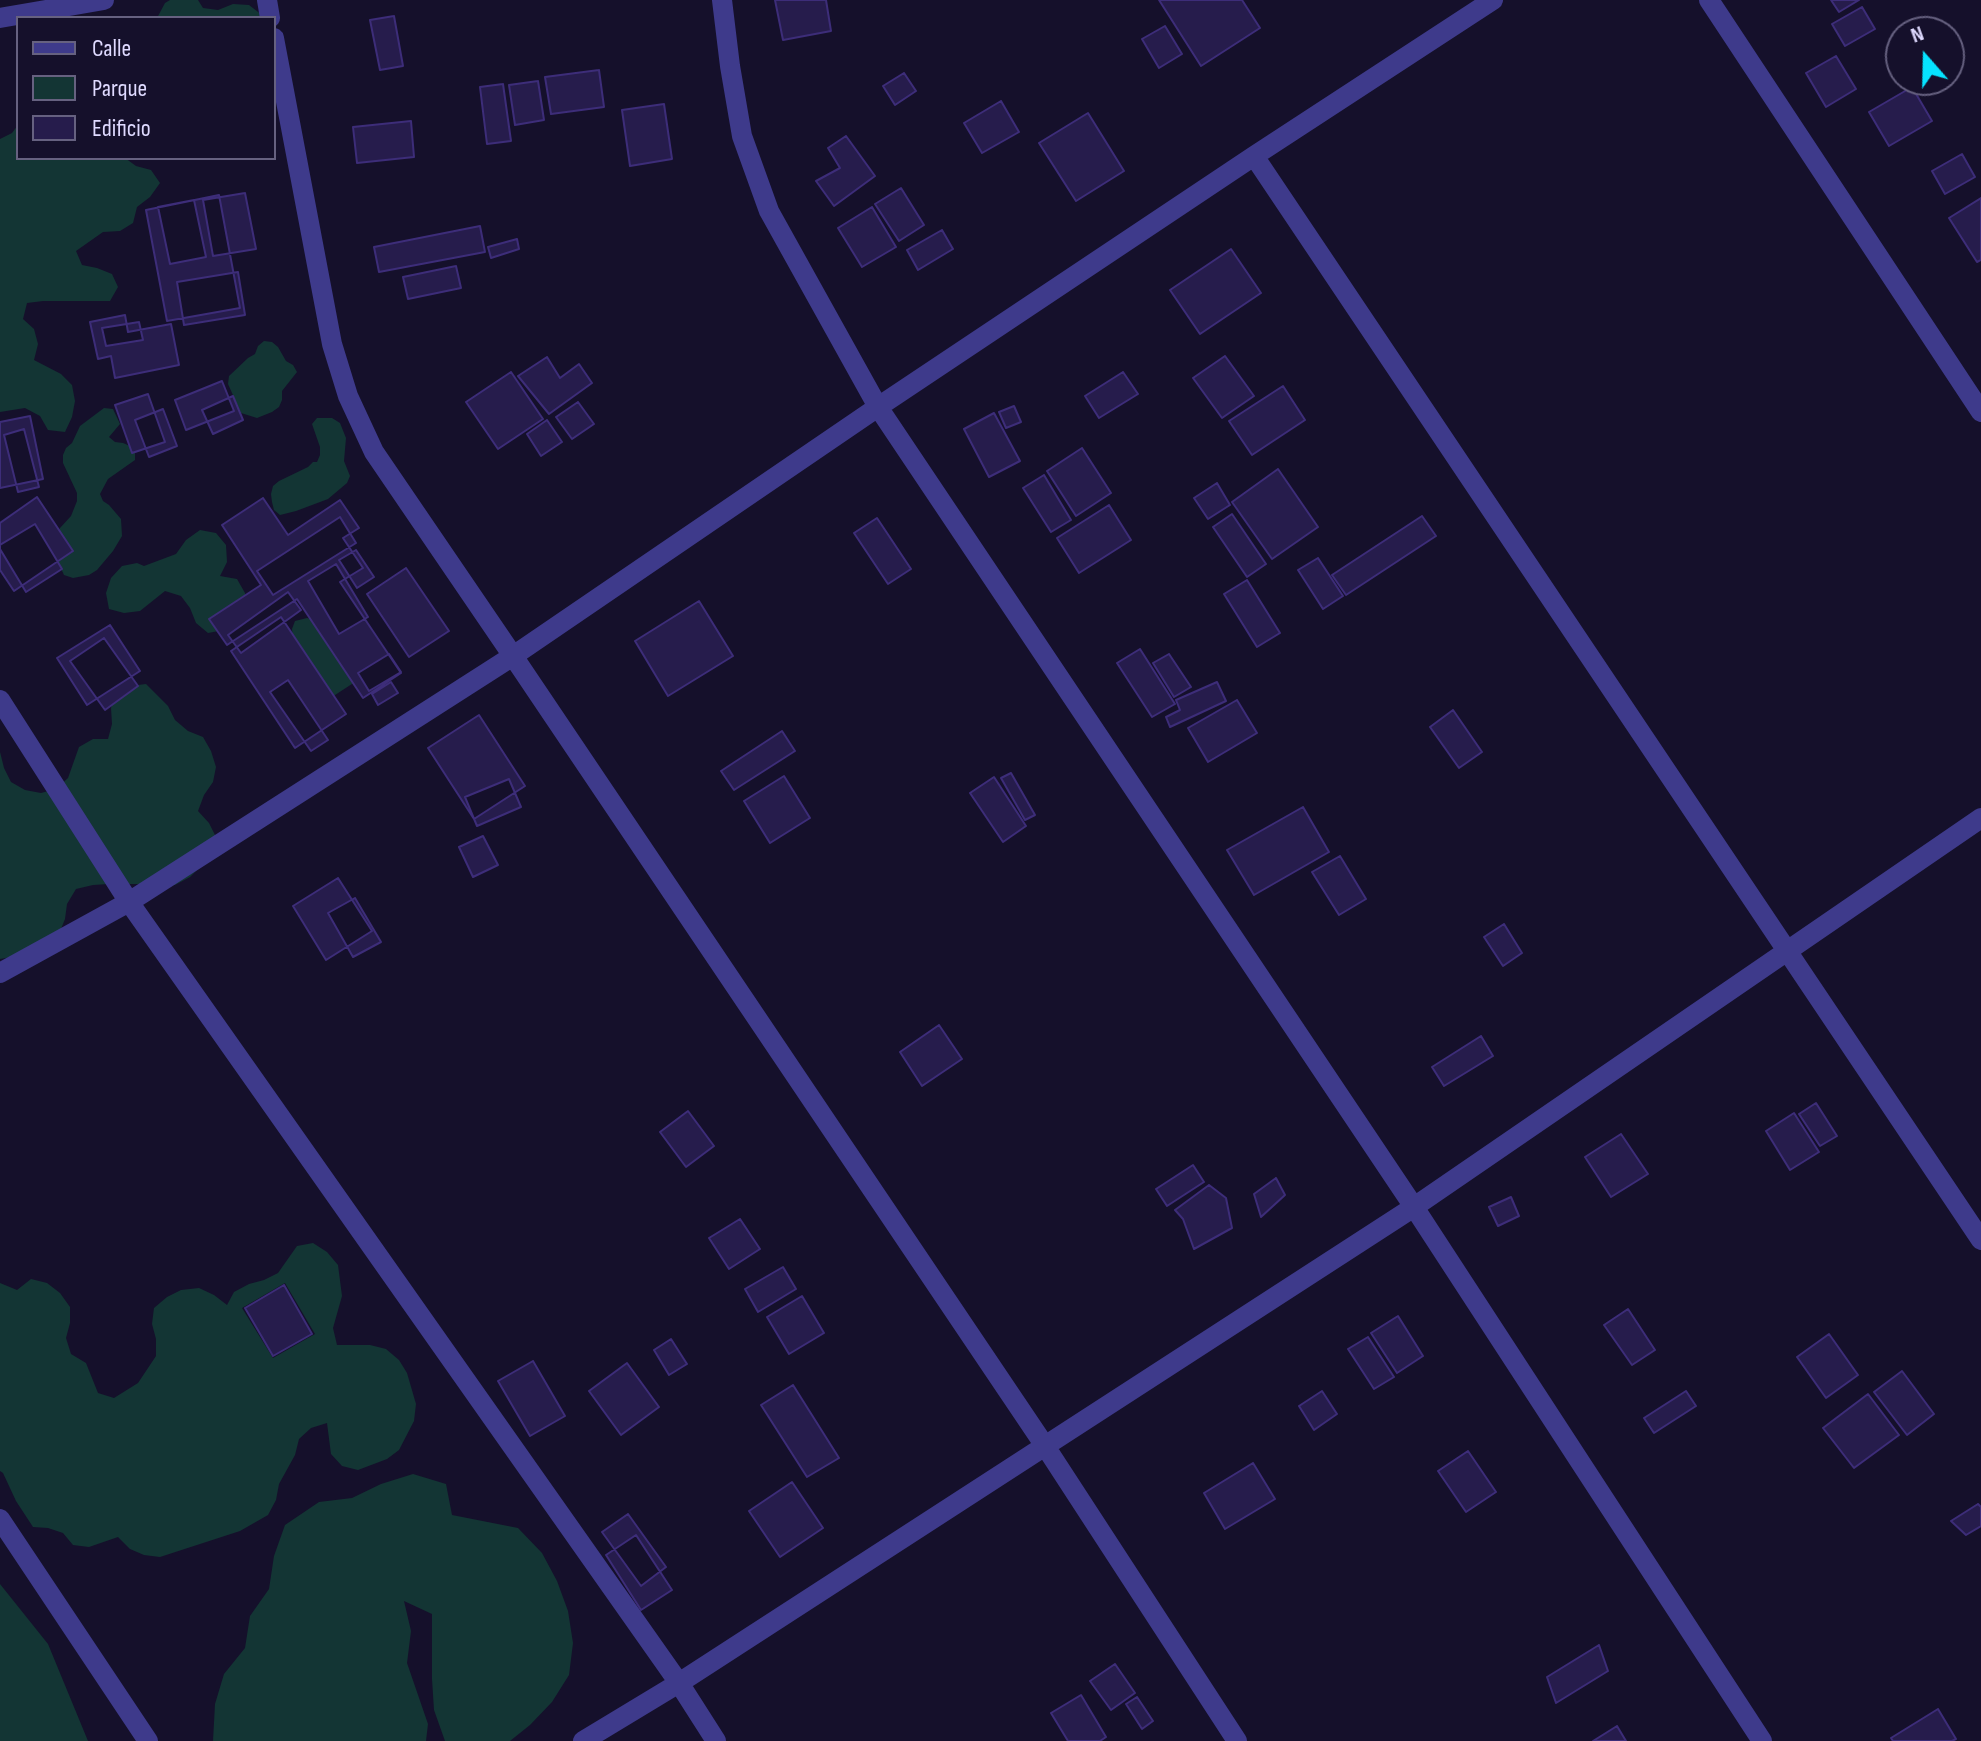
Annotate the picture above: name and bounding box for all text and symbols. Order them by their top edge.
legend [16,16,276,160]
north arrow [1885,16,1965,96]
text: N [1907,20,1927,50]
text: Calle [92,34,131,63]
text: Parque [92,74,147,103]
text: Edificio [92,114,151,143]

